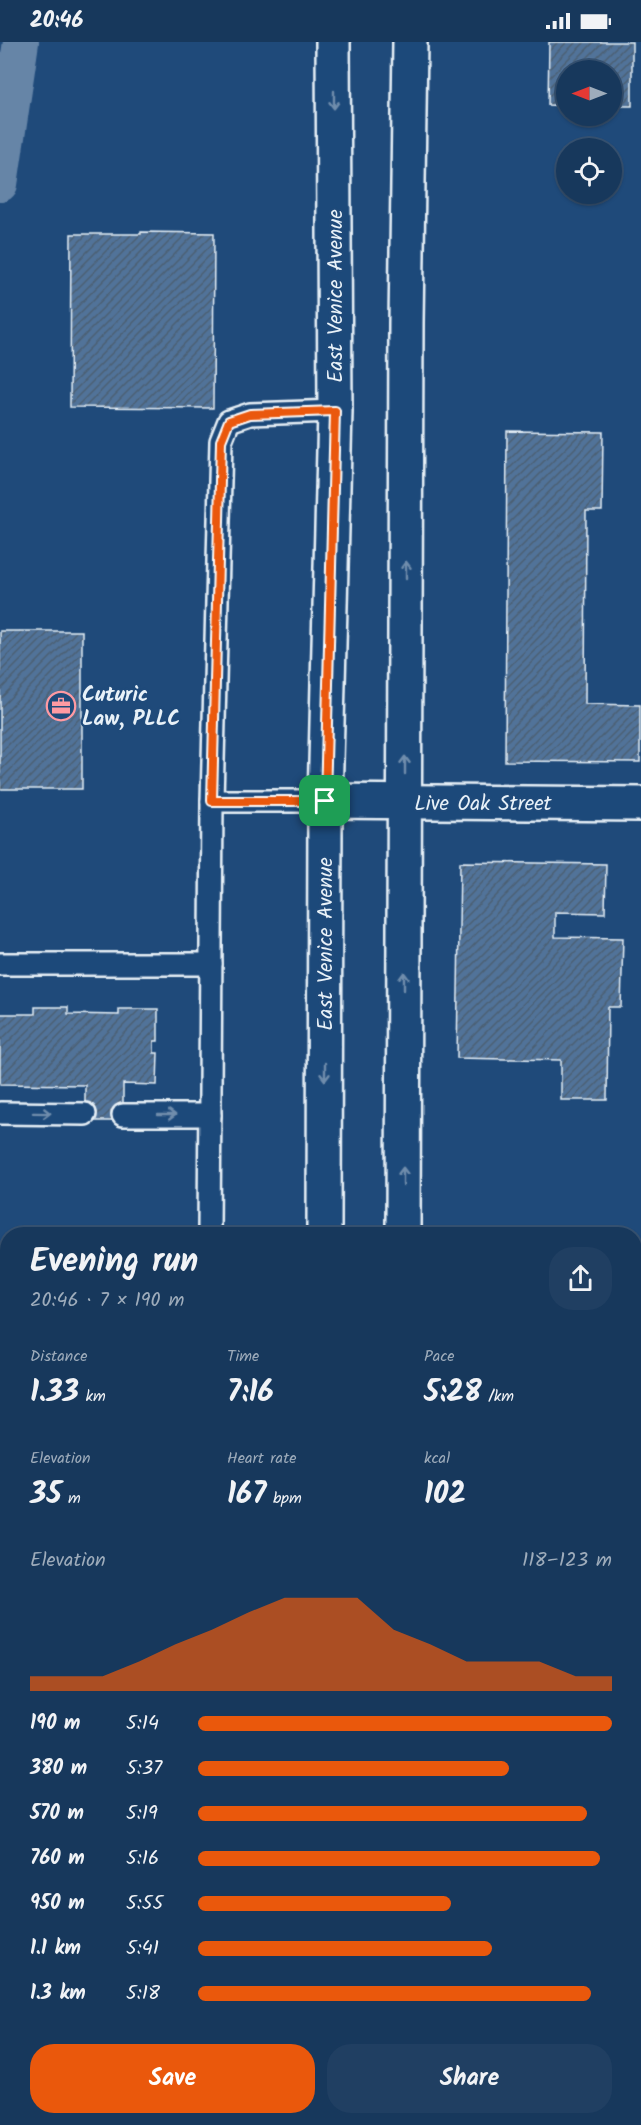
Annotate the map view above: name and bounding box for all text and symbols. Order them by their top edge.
text: 20:46 [30,4,83,39]
north arrow [556,60,622,126]
map controls [556,60,622,204]
one-way arrow [328,90,340,110]
button: locate [556,138,622,204]
street label: East Venice Avenue [320,209,353,383]
one-way arrow [400,561,412,581]
place label: Cuturic Law, PLLC [82,679,180,736]
office icon: Cuturic Law, PLLC [45,690,77,722]
one-way arrow [399,756,411,776]
pin [299,775,350,826]
icon: arrive [308,784,341,817]
street label: Live Oak Street [414,788,553,821]
street label: East Venice Avenue [310,857,343,1031]
one-way arrow [398,972,410,992]
one-way arrow [319,1062,330,1082]
one-way arrow [32,1108,52,1119]
one-way arrow [156,1109,176,1121]
one-way arrow [397,1167,409,1187]
text: Evening run [30,1236,198,1289]
button: share [549,1247,612,1310]
text: 20:46 · 7 × 190 m [30,1285,184,1317]
text: Distance [30,1344,88,1369]
text: Time [227,1344,259,1369]
text: Pace [424,1344,455,1369]
text: 1.33 [30,1369,79,1417]
text: 7:16 [227,1369,274,1417]
text: 5:28 [424,1369,482,1417]
text: km [79,1384,106,1409]
text: /km [482,1384,514,1409]
text: Elevation [30,1446,91,1471]
text: Heart rate [227,1446,297,1471]
text: kcal [424,1446,450,1471]
text: 35 [30,1471,62,1519]
text: 167 [227,1471,266,1519]
text: 102 [424,1471,466,1519]
text: m [62,1486,81,1511]
text: bpm [266,1486,302,1511]
text: Elevation [30,1545,106,1577]
text: 118–123 m [522,1545,612,1577]
text: 190 m [30,1708,81,1740]
text: 5:14 [126,1708,159,1740]
text: 380 m [30,1753,87,1785]
text: 5:37 [126,1753,162,1785]
text: 570 m [30,1798,84,1830]
text: 5:19 [126,1798,158,1830]
text: 760 m [30,1843,85,1875]
text: 5:16 [126,1843,159,1875]
text: 950 m [30,1888,85,1920]
text: 5:55 [126,1888,163,1920]
text: 1.1 km [30,1933,81,1965]
text: 5:41 [126,1933,159,1965]
text: 1.3 km [30,1978,86,2010]
text: 5:18 [126,1978,160,2010]
button: Save [30,2044,315,2113]
button: Share [327,2044,612,2113]

